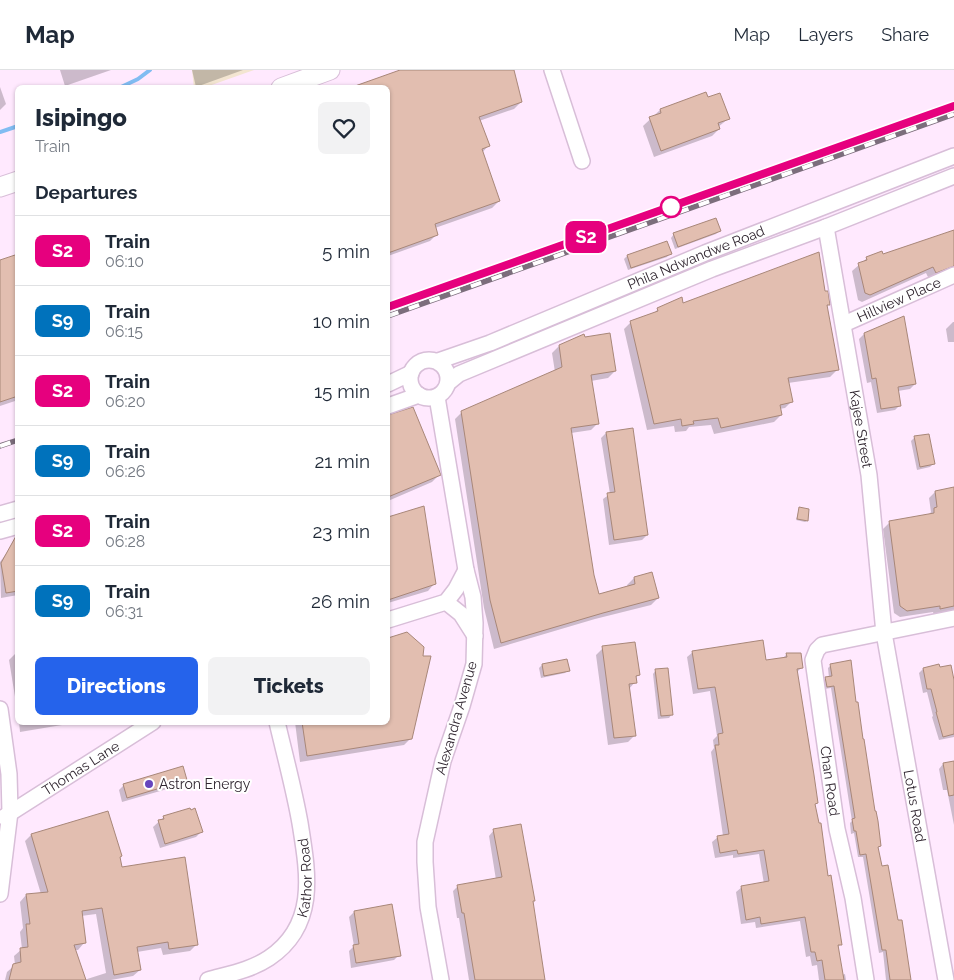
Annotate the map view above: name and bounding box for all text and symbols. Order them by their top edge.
text: Map [25,20,75,49]
text: Map [734,24,770,45]
text: Layers [798,24,853,45]
text: Share [881,24,929,45]
button: heart [318,102,370,154]
text: Isipingo [35,103,127,132]
text: Train [35,137,70,156]
text: Departures [35,181,137,203]
unlabelled marker [660,196,682,218]
line badge: S2 [564,221,608,253]
street label: Phila Ndwandwe Road [625,223,767,293]
text: S2 [575,226,597,247]
text: Train [105,230,150,252]
text: S2 [52,240,73,261]
text: 5 min [322,240,370,262]
text: 06:10 [105,252,144,271]
street label: Hillview Place [854,274,943,325]
text: Train [105,300,150,322]
text: S9 [52,310,73,331]
text: 10 min [313,310,370,332]
text: 06:15 [105,322,143,341]
text: Train [105,370,150,392]
text: S2 [52,380,73,401]
text: 15 min [314,380,370,402]
street label: Kajee Street [846,389,876,469]
text: 06:20 [105,392,146,411]
text: Train [105,440,150,462]
text: S9 [52,450,73,471]
text: 21 min [314,450,370,472]
text: 06:26 [105,462,145,481]
text: Train [105,510,150,532]
text: S2 [52,520,73,541]
text: 23 min [312,520,370,542]
text: 06:28 [105,532,145,551]
text: Train [105,580,150,602]
text: S9 [52,590,73,611]
text: 26 min [311,590,370,612]
text: 06:31 [105,602,143,621]
button: Directions [35,657,198,715]
button: Tickets [208,657,370,715]
street label: Alexandra Avenue [432,659,480,777]
street label: Thomas Lane [39,738,122,799]
street label: Chan Road [817,745,843,817]
street label: Lotus Road [901,768,929,843]
place label: Astron Energy [159,776,251,792]
marker: Astron Energy [143,778,155,790]
street label: Kathor Road [294,837,315,919]

